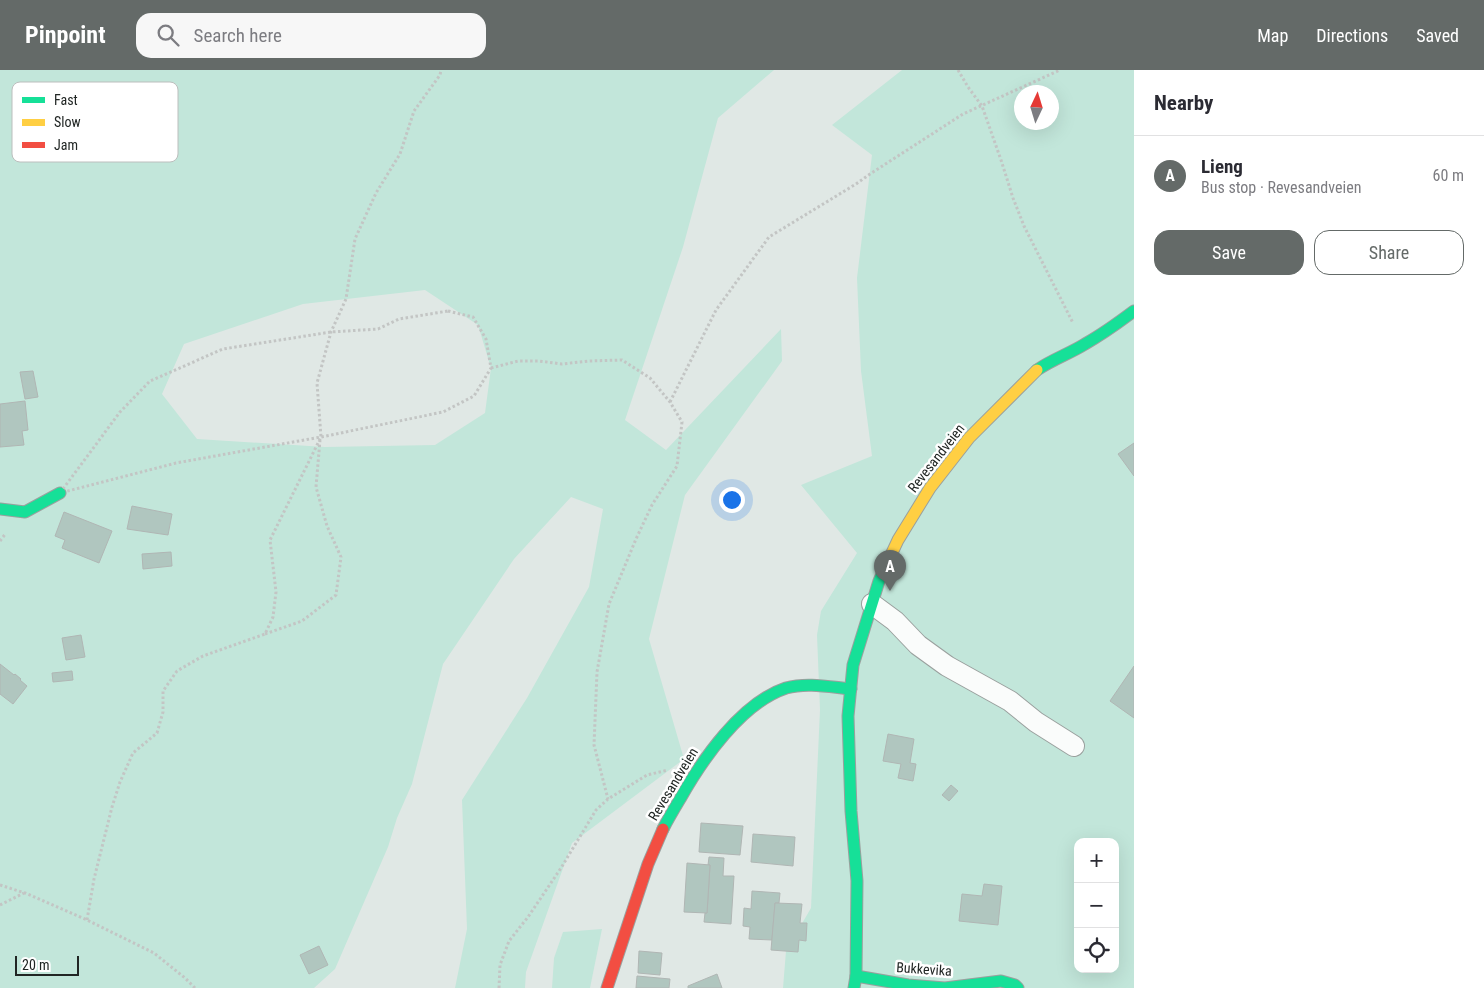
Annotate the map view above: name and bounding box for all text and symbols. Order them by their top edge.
search box [136,13,486,58]
text: Pinpoint [25,21,106,49]
icon: search [154,21,182,49]
text: Search here [194,24,282,47]
text: Map [1257,25,1288,46]
text: Directions [1316,25,1388,46]
text: Saved [1416,25,1459,46]
legend [12,82,178,162]
north arrow [1014,85,1059,130]
text: Nearby [1154,91,1213,115]
text: Fast [54,92,78,108]
text: Slow [54,114,81,130]
text: Jam [54,137,78,153]
text: Lieng [1201,155,1243,178]
text: A [1165,166,1175,185]
text: 60 m [1432,166,1464,185]
text: Bus stop · Revesandveien [1201,178,1361,197]
button: Save [1154,230,1304,275]
button: Share [1314,230,1464,275]
street label: Revesandveien [904,421,968,495]
your location [719,487,745,513]
pin: A [874,550,906,591]
street label: Revesandveien [645,745,701,823]
map controls [1074,838,1119,973]
button: + [1074,838,1119,883]
button: − [1074,883,1119,928]
button: locate [1074,928,1119,973]
scale bar [15,953,79,976]
text: 20 m [22,957,50,973]
street label: Bukkevika [896,959,952,979]

